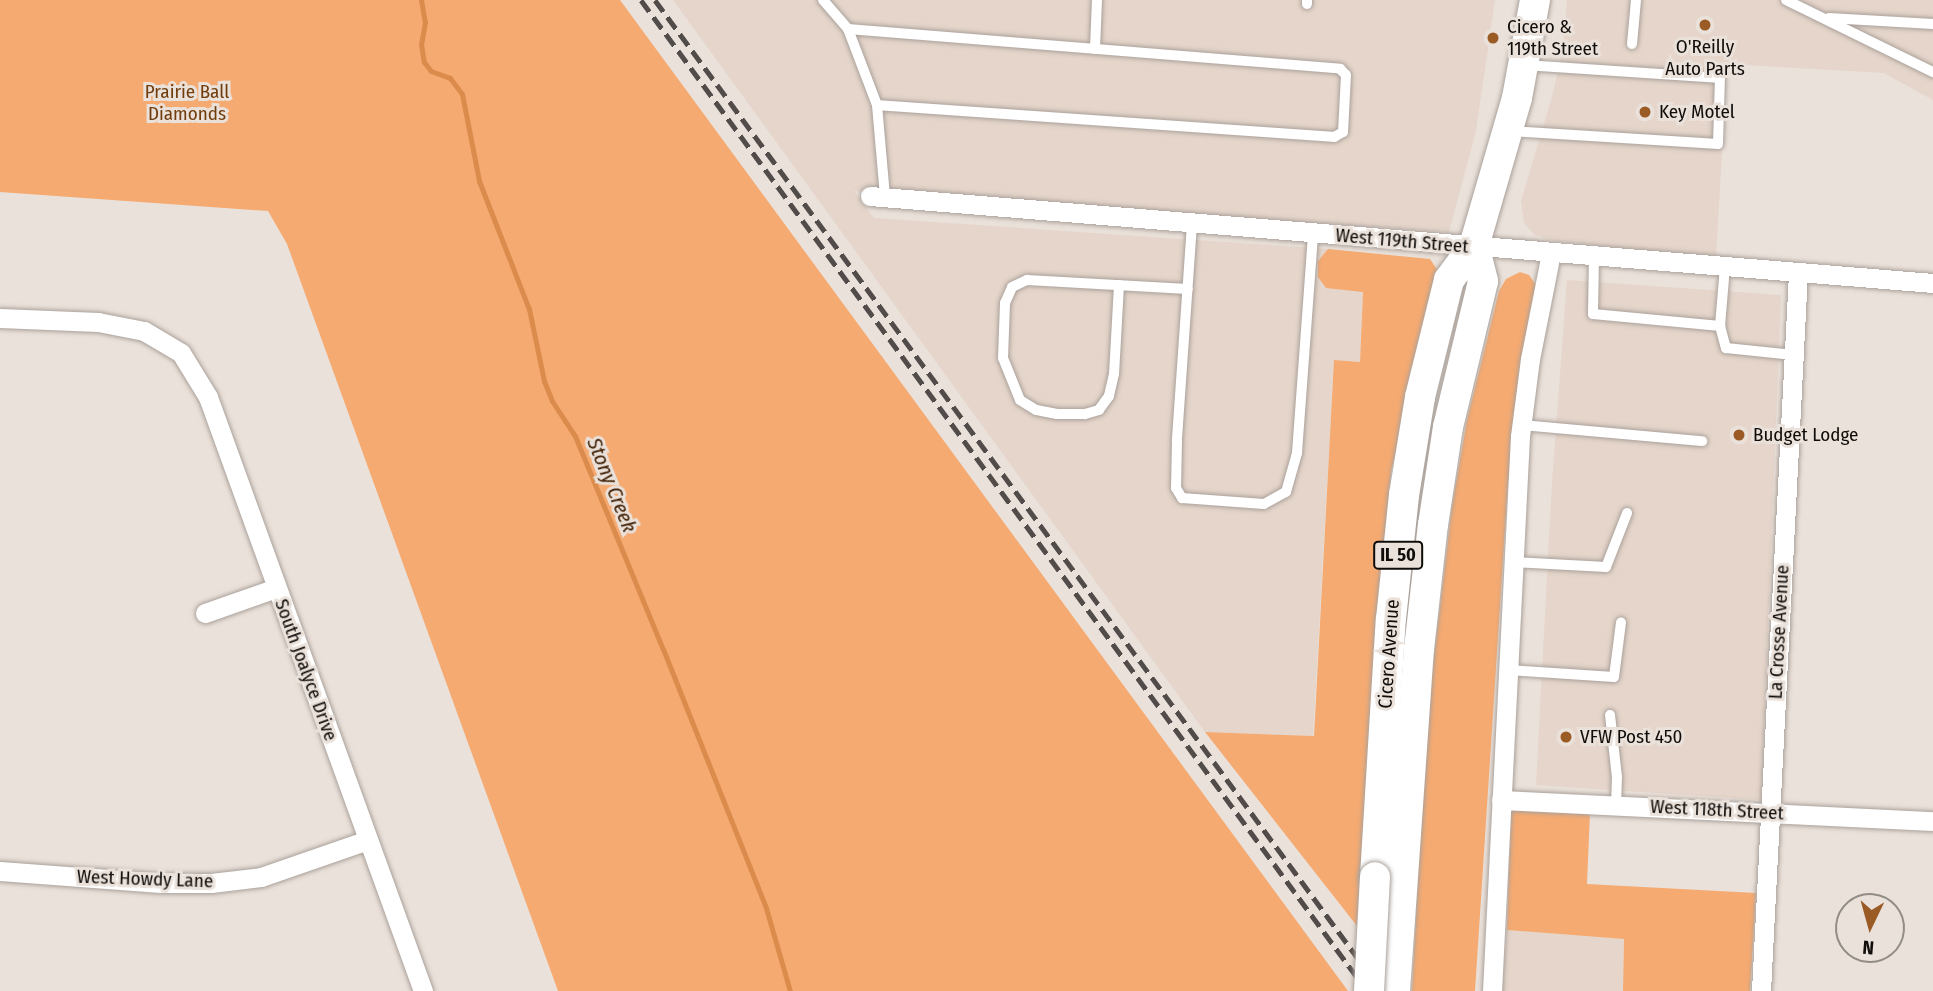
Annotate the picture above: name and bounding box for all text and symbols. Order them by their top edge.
place label: Cicero & 119th Street [1507,16,1598,60]
marker: O'Reilly Auto Parts [1697,17,1713,33]
marker: Cicero & 119th Street [1485,30,1501,46]
place label: O'Reilly Auto Parts [1665,36,1745,80]
park label: Prairie Ball Diamonds [145,81,229,125]
place label: Key Motel [1659,101,1735,123]
marker: Key Motel [1637,104,1653,120]
street label: West 119th Street [1335,224,1469,258]
place label: Budget Lodge [1753,424,1858,446]
marker: Budget Lodge [1731,427,1747,443]
water label: Stony Creek [582,434,642,536]
road number: IL 50 [1372,540,1424,570]
street label: La Crosse Avenue [1764,564,1794,700]
street label: South Joalyce Drive [270,596,342,744]
street label: Cicero Avenue [1374,599,1404,709]
place label: VFW Post 450 [1580,726,1682,748]
marker: VFW Post 450 [1558,729,1574,745]
street label: West 118th Street [1650,795,1784,825]
street label: West Howdy Lane [77,865,213,893]
north arrow [1835,893,1905,963]
text: N [1862,935,1875,959]

